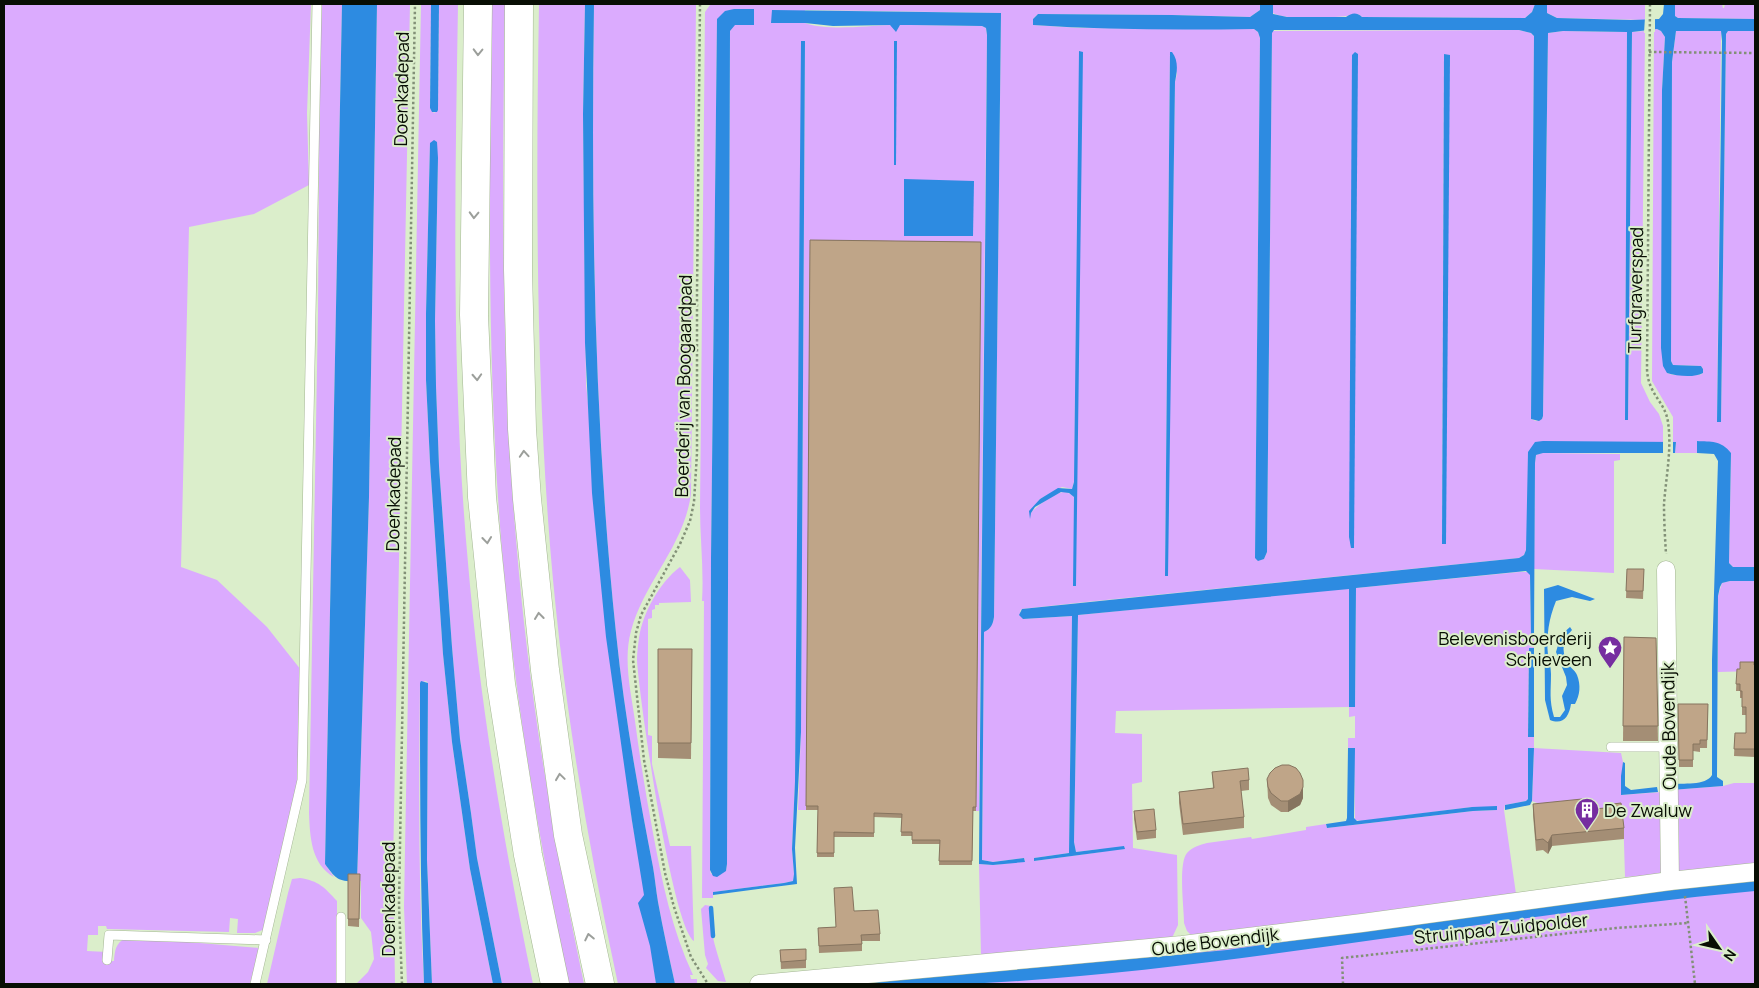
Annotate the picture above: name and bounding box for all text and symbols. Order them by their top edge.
street label: Doenkadepad [388,31,414,147]
one-way arrow [473,49,483,57]
one-way arrow [469,211,480,219]
street label: Turfgraverspad [1622,227,1648,353]
street label: Boerderij van Boogaardpad [669,274,697,498]
one-way arrow [471,374,482,382]
street label: Doenkadepad [380,436,406,552]
one-way arrow [518,450,529,458]
one-way arrow [481,536,492,544]
one-way arrow [534,611,545,619]
place label: Belevenisboerderij Schieveen [1438,626,1592,671]
place icon: Belevenisboerderij Schieveen [1597,635,1623,669]
street label: Oude Bovendijk [1655,661,1681,790]
one-way arrow [555,773,566,781]
building icon: De Zwaluw [1574,797,1600,831]
place label: De Zwaluw [1604,798,1692,822]
street label: Doenkadepad [376,842,400,956]
street label: Struinpad Zuidpolder [1413,907,1590,949]
street label: Oude Bovendijk [1150,921,1281,961]
north arrow [1694,923,1744,973]
one-way arrow [585,932,595,941]
text: N [1720,946,1741,965]

